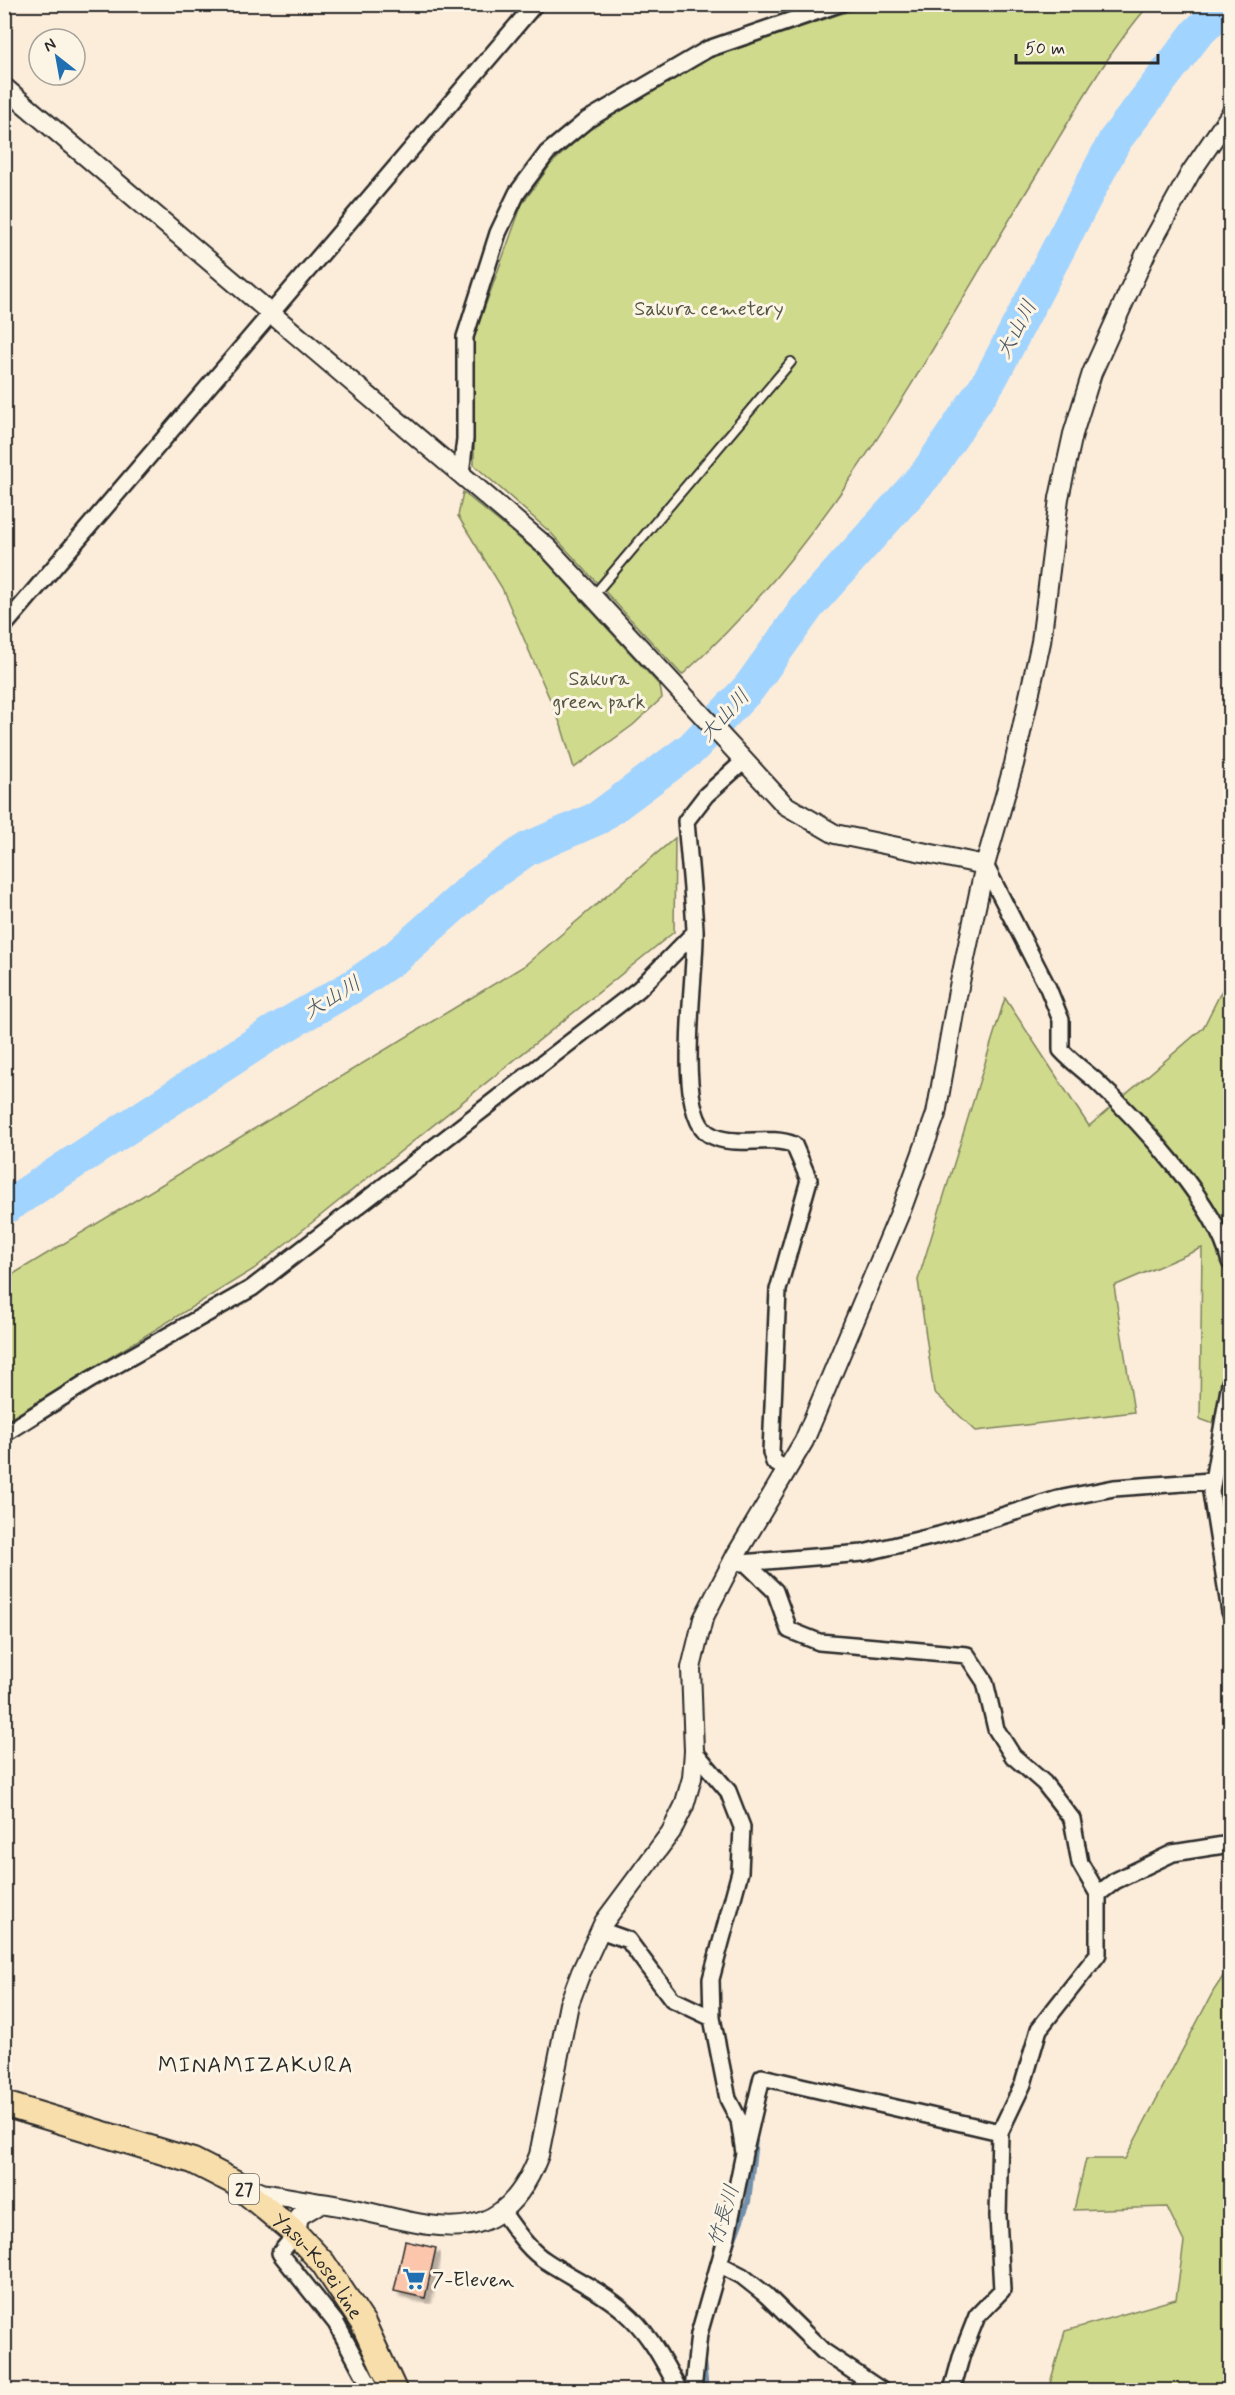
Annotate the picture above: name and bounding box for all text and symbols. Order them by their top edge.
north arrow [27,27,87,87]
scale bar [1016,27,1158,65]
text: N [40,34,60,57]
text: 50 m [1025,37,1065,61]
water label: 大山川 [990,295,1044,364]
park label: Sakura cemetery [634,296,784,323]
park label: Sakura green park [552,666,646,716]
water label: 大山川 [693,683,756,748]
water label: 大山川 [298,970,367,1026]
district label: MINAMIZAKURA [158,2052,354,2080]
road number: 27 [229,2174,259,2204]
water label: 竹長川 [701,2181,747,2250]
street label: Yasu-Kosei line [266,2208,369,2325]
supermarket icon: 7-Eleven [401,2266,427,2292]
place label: 7-Eleven [432,2267,515,2294]

